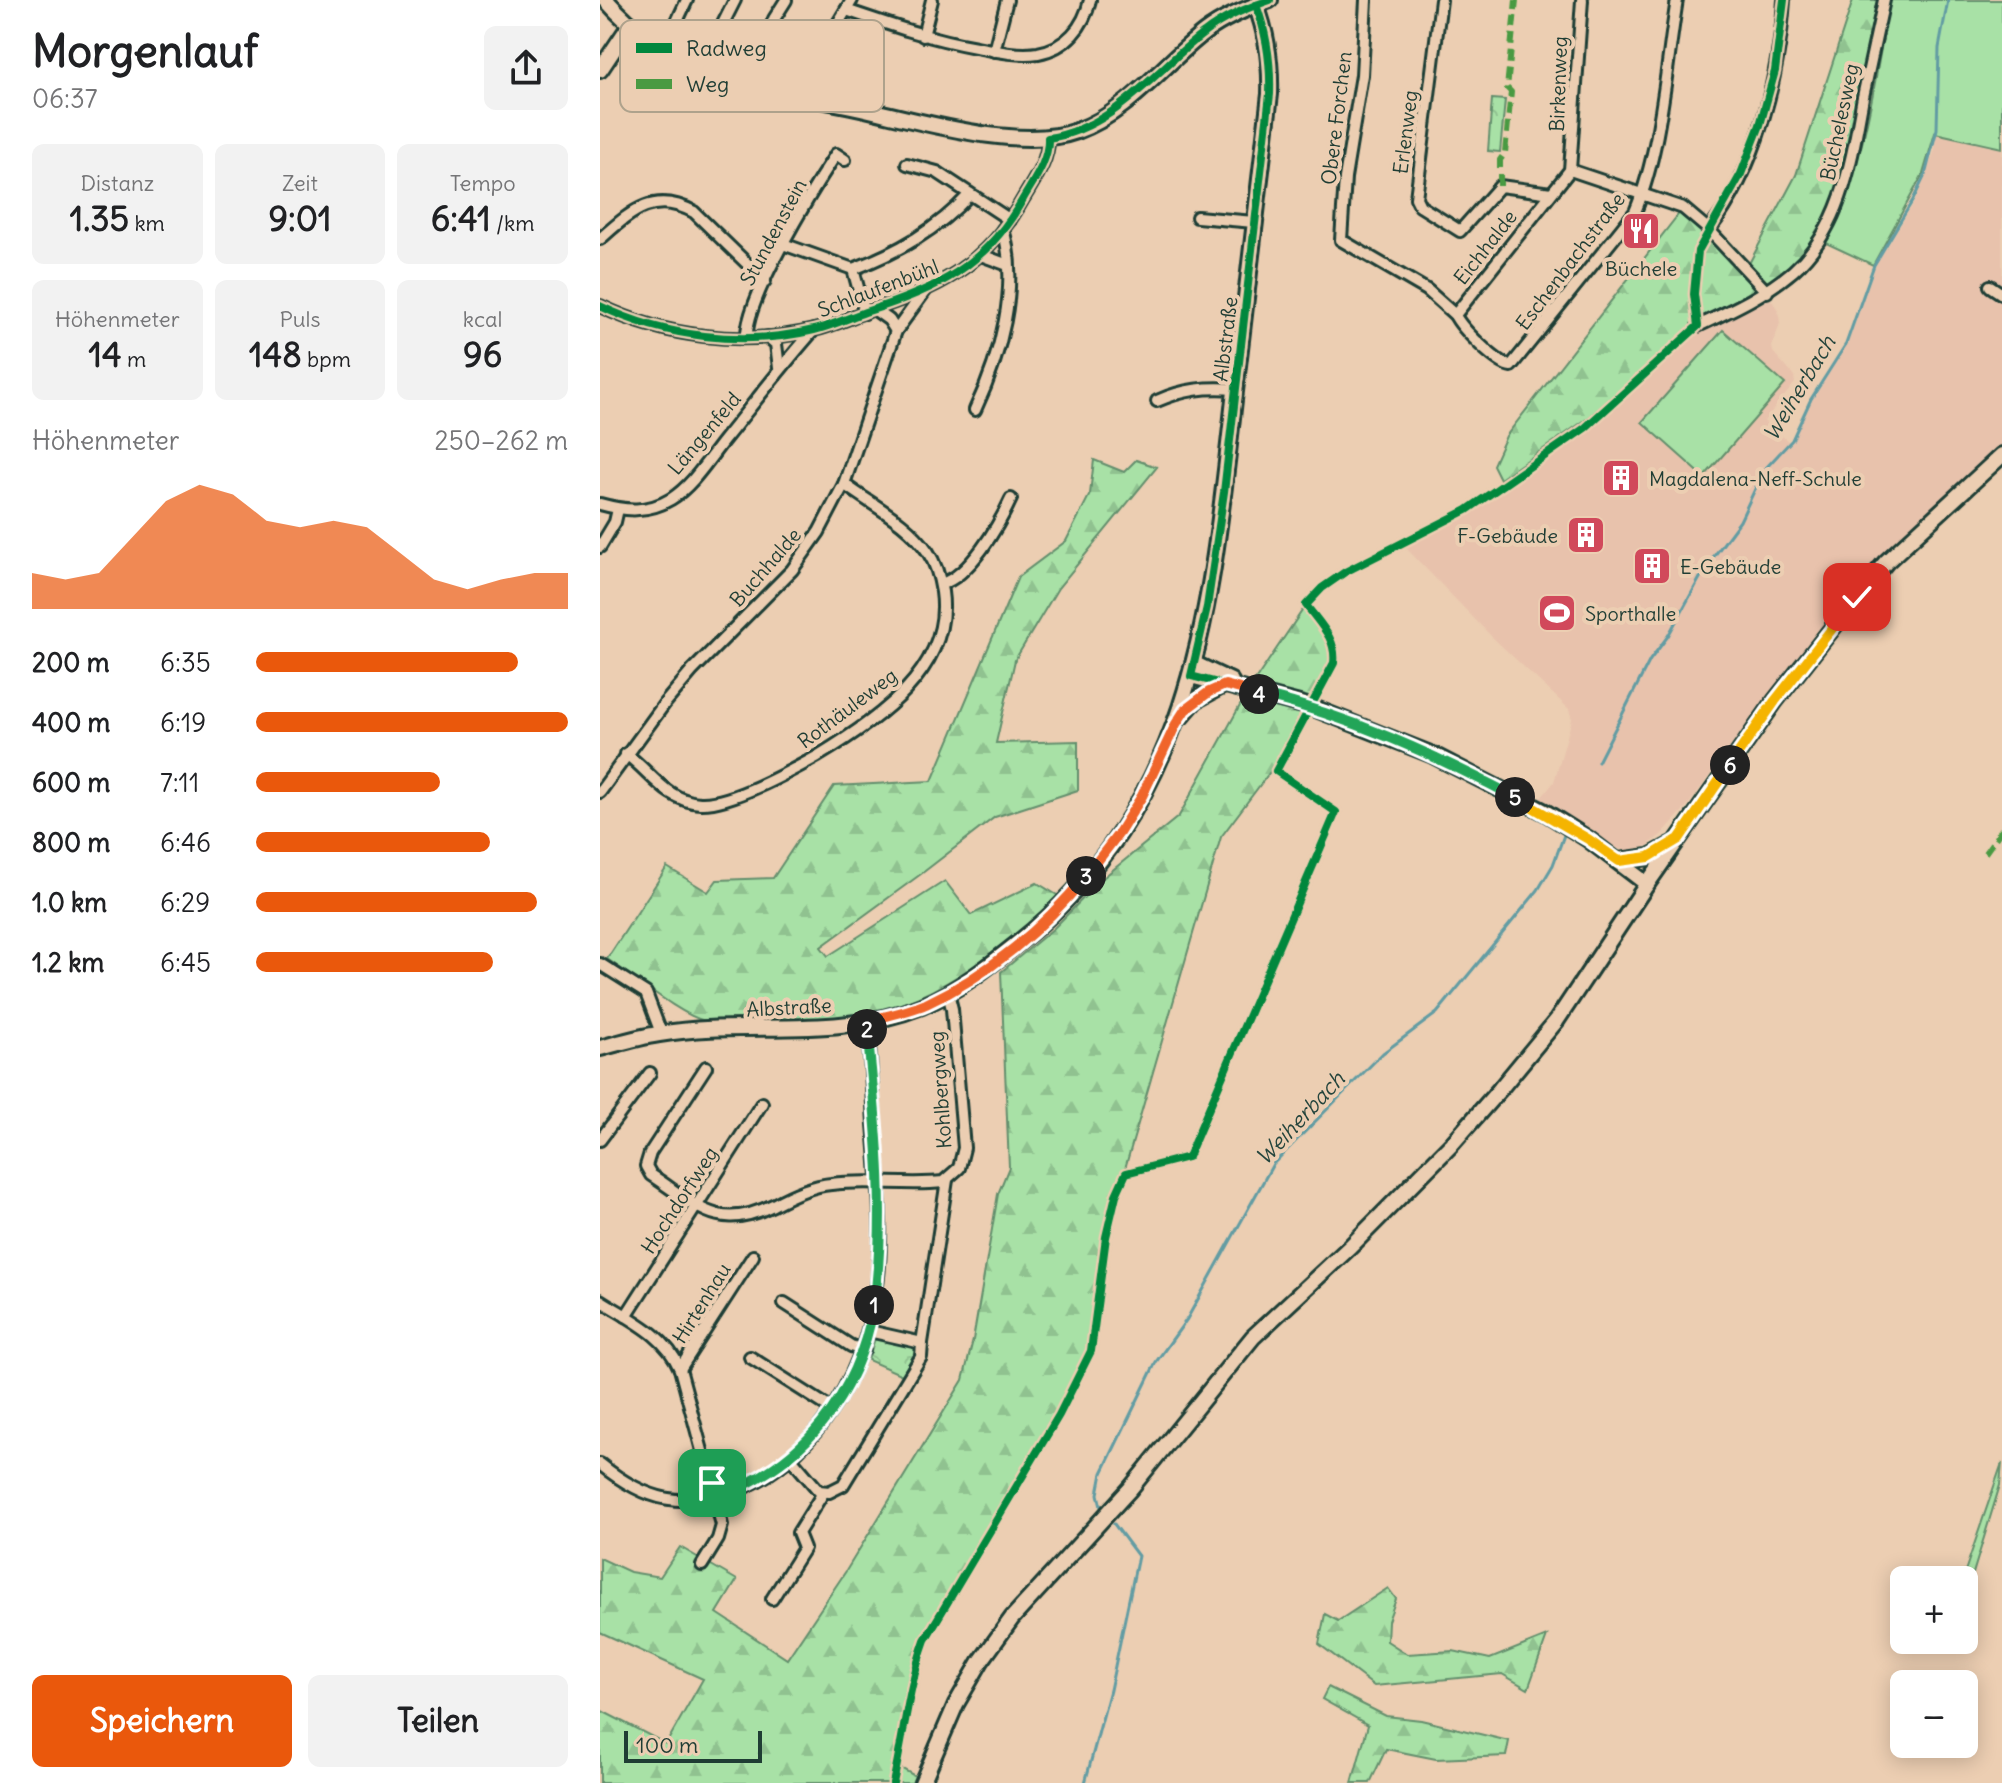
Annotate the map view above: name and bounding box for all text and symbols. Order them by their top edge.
legend [620,20,884,112]
text: Morgenlauf [32,24,258,79]
button: share [484,26,568,110]
text: Radweg [686,34,767,62]
street label: Birkenweg [1544,36,1572,132]
street label: Obere Forchen [1315,50,1357,186]
street label: Büchelesweg [1814,61,1864,183]
text: Weg [686,70,729,98]
text: 06:37 [32,82,98,115]
street label: Erlenweg [1387,89,1423,175]
text: Distanz [80,169,154,197]
text: Zeit [282,169,318,197]
text: Tempo [450,169,516,197]
street label: Stundenstein [734,174,812,290]
street label: Eschenbachstraße [1510,187,1630,335]
text: 1.35 [70,197,129,240]
text: 9:01 [268,197,332,240]
text: 6:41 [431,197,491,240]
street label: Eichhalde [1448,205,1522,289]
text: km [129,209,165,237]
text: /km [491,209,535,237]
restaurant icon: Büchele [1620,210,1662,252]
street label: Schlaufenbühl [814,253,942,323]
place label: Büchele [1605,256,1677,281]
street label: Albstraße [1207,295,1243,383]
text: Höhenmeter [55,305,180,333]
text: Puls [279,305,321,333]
text: kcal [463,305,502,333]
water label: Weiherbach [1757,329,1842,446]
text: 14 [88,333,122,376]
text: 148 [249,333,302,376]
text: 96 [463,333,502,376]
text: m [122,345,146,373]
text: bpm [302,345,351,373]
street label: Längenfeld [662,386,746,479]
text: Höhenmeter [32,424,179,457]
text: 250–262 m [434,424,568,457]
building icon: Magdalena-Neff-Schule [1600,457,1642,499]
place label: Magdalena-Neff-Schule [1649,466,1862,491]
building icon: F-Gebäude [1565,514,1607,556]
street label: Buchhalde [724,522,806,612]
place label: F-Gebäude [1457,523,1558,548]
building icon: E-Gebäude [1631,545,1673,587]
place label: E-Gebäude [1680,554,1781,579]
pin [1823,563,1891,631]
icon: check [1835,575,1879,619]
sports icon: Sporthalle [1536,592,1578,634]
place label: Sporthalle [1585,601,1676,626]
text: 200 m [32,646,109,679]
text: 6:35 [160,646,211,679]
street label: Rothäuleweg [792,663,902,753]
pin: 4 [1239,674,1279,714]
text: 4 [1253,680,1265,708]
text: 400 m [32,706,110,739]
text: 6:19 [160,706,206,739]
pin: 6 [1710,745,1750,785]
text: 6 [1724,751,1736,779]
text: 600 m [32,766,110,799]
text: 7:11 [160,766,199,799]
pin: 5 [1495,777,1535,817]
text: 5 [1509,783,1521,811]
text: 800 m [32,826,110,859]
text: 6:46 [160,826,211,859]
pin: 3 [1066,856,1106,896]
text: 3 [1080,862,1092,890]
text: 1.0 km [32,886,107,919]
text: 6:29 [160,886,210,919]
text: 1.2 km [32,946,104,979]
text: 6:45 [160,946,211,979]
street label: Albstraße [746,992,832,1022]
pin: 2 [847,1009,887,1049]
text: 2 [861,1015,873,1043]
street label: Kohlbergweg [923,1030,957,1150]
water label: Weiherbach [1250,1064,1351,1171]
street label: Hochdorfweg [635,1142,723,1258]
street label: Hirtenhau [666,1258,736,1348]
pin: 1 [854,1285,894,1325]
text: 1 [870,1291,878,1319]
pin [678,1449,746,1517]
icon: arrive [690,1461,734,1505]
map controls [1890,1566,1978,1758]
button: + [1890,1566,1978,1654]
button: − [1890,1670,1978,1758]
button: Speichern [32,1675,292,1767]
button: Teilen [308,1675,568,1767]
scale bar [624,1727,762,1763]
text: 100 m [636,1731,698,1759]

